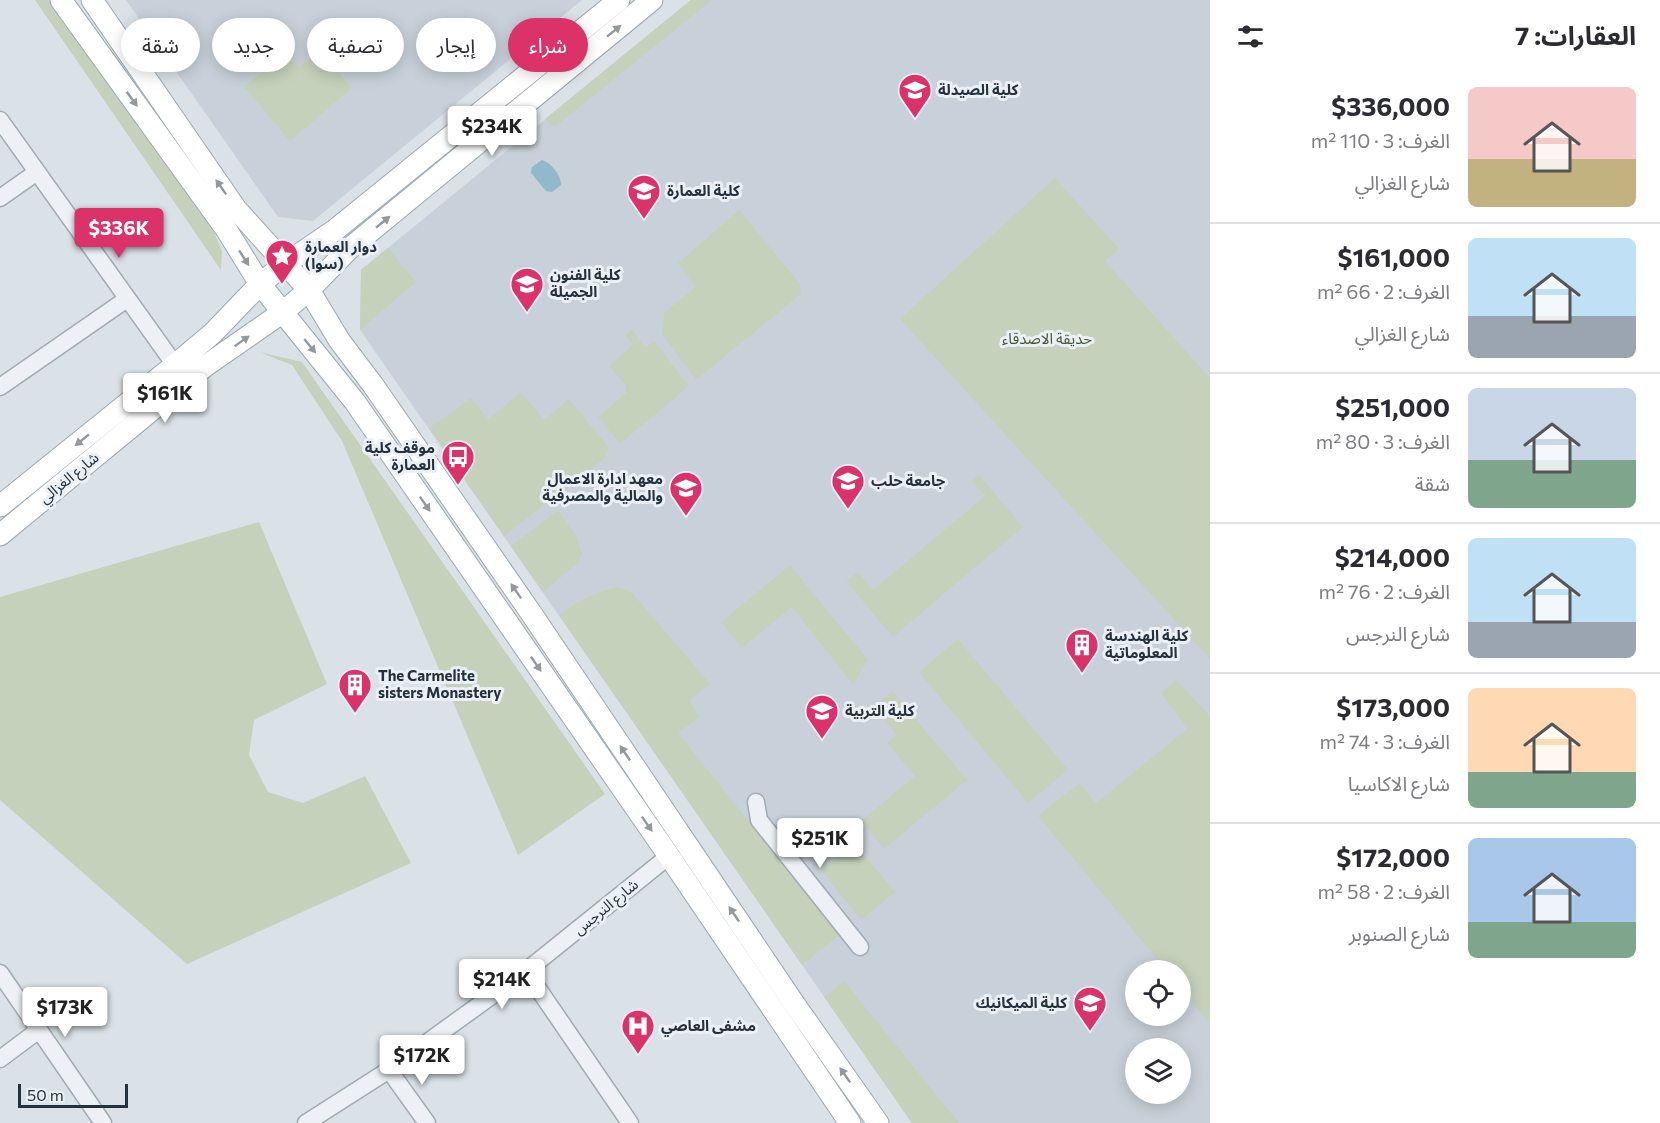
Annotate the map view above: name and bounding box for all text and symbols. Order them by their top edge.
chip: شقة [121,18,200,72]
chip: جديد [212,18,295,72]
chip: تصفية [307,18,404,72]
chip: إيجار [416,18,496,72]
chip: شراء [508,18,588,72]
text: العقارات: 7 [1515,19,1636,50]
icon: filters [1234,20,1267,53]
one-way arrow [606,25,621,38]
school or university icon: كلية الصيدلة [897,72,933,119]
place label: كلية الصيدلة [938,80,1019,98]
one-way arrow [126,90,138,106]
text: $336,000 [1331,90,1450,121]
pin: $234K [450,106,534,157]
icon: home [1516,111,1588,183]
text: $234K [462,113,522,137]
text: الغرف: 3 · 110 m² [1311,128,1450,152]
text: شارع الغزالي [1355,170,1450,194]
school or university icon: كلية العمارة [626,173,662,220]
one-way arrow [215,179,226,195]
place label: كلية العمارة [667,181,740,200]
pin: $336K [77,208,161,259]
text: $336K [89,215,149,239]
one-way arrow [375,215,391,228]
place label: دوار العمارة (سوا) [305,237,377,273]
place icon: دوار العمارة (سوا) [264,238,300,285]
text: $161,000 [1338,241,1450,272]
one-way arrow [238,250,249,266]
icon: home [1516,262,1588,334]
place label: كلية الفنون الجميلة [550,265,621,300]
school or university icon: كلية الفنون الجميلة [509,266,545,313]
text: الغرف: 2 · 66 m² [1317,279,1450,303]
text: شارع الغزالي [1355,321,1450,345]
park label: حديقة الاصدقاء [1002,329,1092,347]
one-way arrow [234,335,250,347]
one-way arrow [304,338,317,354]
pin: $161K [123,373,207,424]
text: $161K [137,380,193,404]
text: $251,000 [1335,391,1450,422]
icon: home [1516,412,1588,484]
text: الغرف: 3 · 80 m² [1316,429,1450,453]
one-way arrow [74,433,90,446]
place label: موقف كلية العمارة [365,438,435,474]
bus stop icon: موقف كلية العمارة [440,439,476,486]
street label: شارع الغزالي [35,448,105,510]
school or university icon: جامعة حلب [830,463,866,510]
place label: معهد ادارة الاعمال والمالية والمصرفية [542,469,663,505]
school or university icon: معهد ادارة الاعمال والمالية والمصرفية [668,470,704,517]
place label: جامعة حلب [871,471,946,489]
text: شقة [1415,471,1450,495]
one-way arrow [419,495,431,511]
text: $214,000 [1335,541,1450,572]
icon: home [1516,562,1588,634]
text: الغرف: 2 · 76 m² [1319,579,1450,603]
one-way arrow [510,584,522,600]
text: شارع النرجس [1346,621,1450,645]
place label: كلية الهندسة المعلوماتية [1105,626,1189,662]
building icon: كلية الهندسة المعلوماتية [1064,627,1100,674]
one-way arrow [530,656,541,672]
place label: The Carmelite sisters Monastery [378,666,502,701]
building icon: The Carmelite sisters Monastery [337,667,373,714]
text: $173,000 [1336,691,1450,722]
school or university icon: كلية التربية [804,693,840,740]
place label: كلية التربية [845,701,915,720]
icon: home [1516,712,1588,784]
text: الغرف: 3 · 74 m² [1320,729,1450,753]
one-way arrow [619,745,631,761]
text: شارع الاكاسيا [1348,771,1450,795]
one-way arrow [641,816,653,832]
pin: $251K [778,818,862,869]
text: $251K [791,825,849,849]
text: $172,000 [1336,841,1450,872]
icon: home [1516,862,1588,934]
street label: شارع النرجس [569,875,644,941]
text: الغرف: 2 · 58 m² [1318,879,1450,903]
one-way arrow [728,907,740,923]
text: شارع الصنوبر [1349,921,1450,945]
pin: $214K [460,959,544,1010]
map controls [1125,960,1191,1104]
button: locate [1125,960,1191,1026]
text: $214K [473,966,531,990]
school or university icon: كلية الميكانيك [1072,985,1108,1032]
pin: $173K [23,987,107,1038]
place label: كلية الميكانيك [976,993,1067,1011]
text: $173K [36,994,94,1018]
hospital icon: مشفى العاصي [620,1008,656,1055]
place label: مشفى العاصي [661,1016,756,1037]
pin: $172K [380,1035,464,1086]
button: layers [1125,1038,1191,1104]
text: $172K [394,1042,450,1066]
one-way arrow [839,1068,851,1084]
scale bar [18,1081,128,1108]
text: 50 m [27,1085,64,1104]

